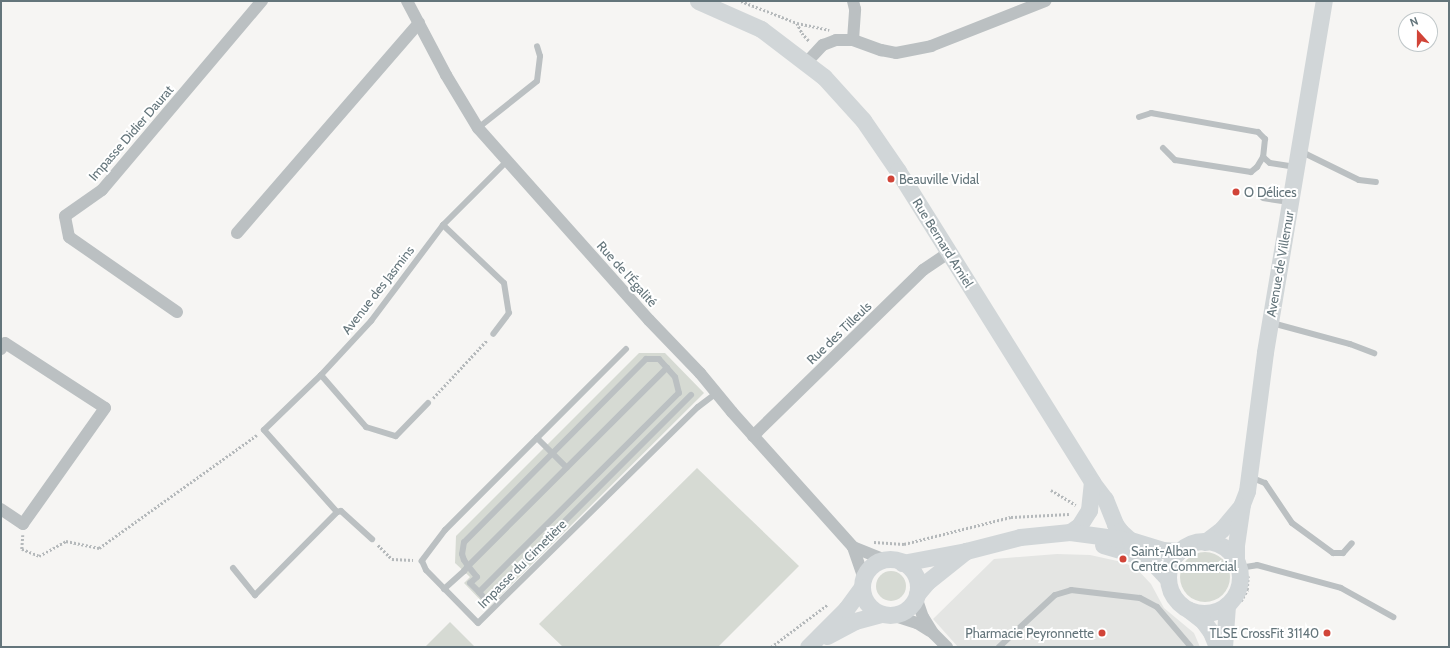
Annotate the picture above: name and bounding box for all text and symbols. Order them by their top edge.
north arrow [1398,12,1438,52]
text: N [1408,14,1420,30]
street label: Impasse Didier Daurat [85,82,177,184]
place label: Beauville Vidal [899,171,979,187]
marker: Beauville Vidal [886,174,896,184]
place label: O Délices [1244,184,1297,200]
marker: O Délices [1231,187,1241,197]
street label: Rue Bernard Amiel [909,196,977,290]
street label: Avenue de Villemur [1263,210,1297,318]
street label: Rue de l'Égalité [594,238,660,310]
street label: Avenue des Jasmins [339,243,417,337]
street label: Rue des Tilleuls [803,298,875,368]
street label: Impasse du Cimetière [474,516,570,612]
place label: Saint-Alban Centre Commercial [1131,544,1237,575]
marker: Saint-Alban Centre Commercial [1118,554,1128,564]
place label: Pharmacie Peyronnette [965,625,1094,641]
place label: TLSE CrossFit 31140 [1209,625,1319,641]
marker: Pharmacie Peyronnette [1097,628,1107,638]
marker: TLSE CrossFit 31140 [1322,628,1332,638]

